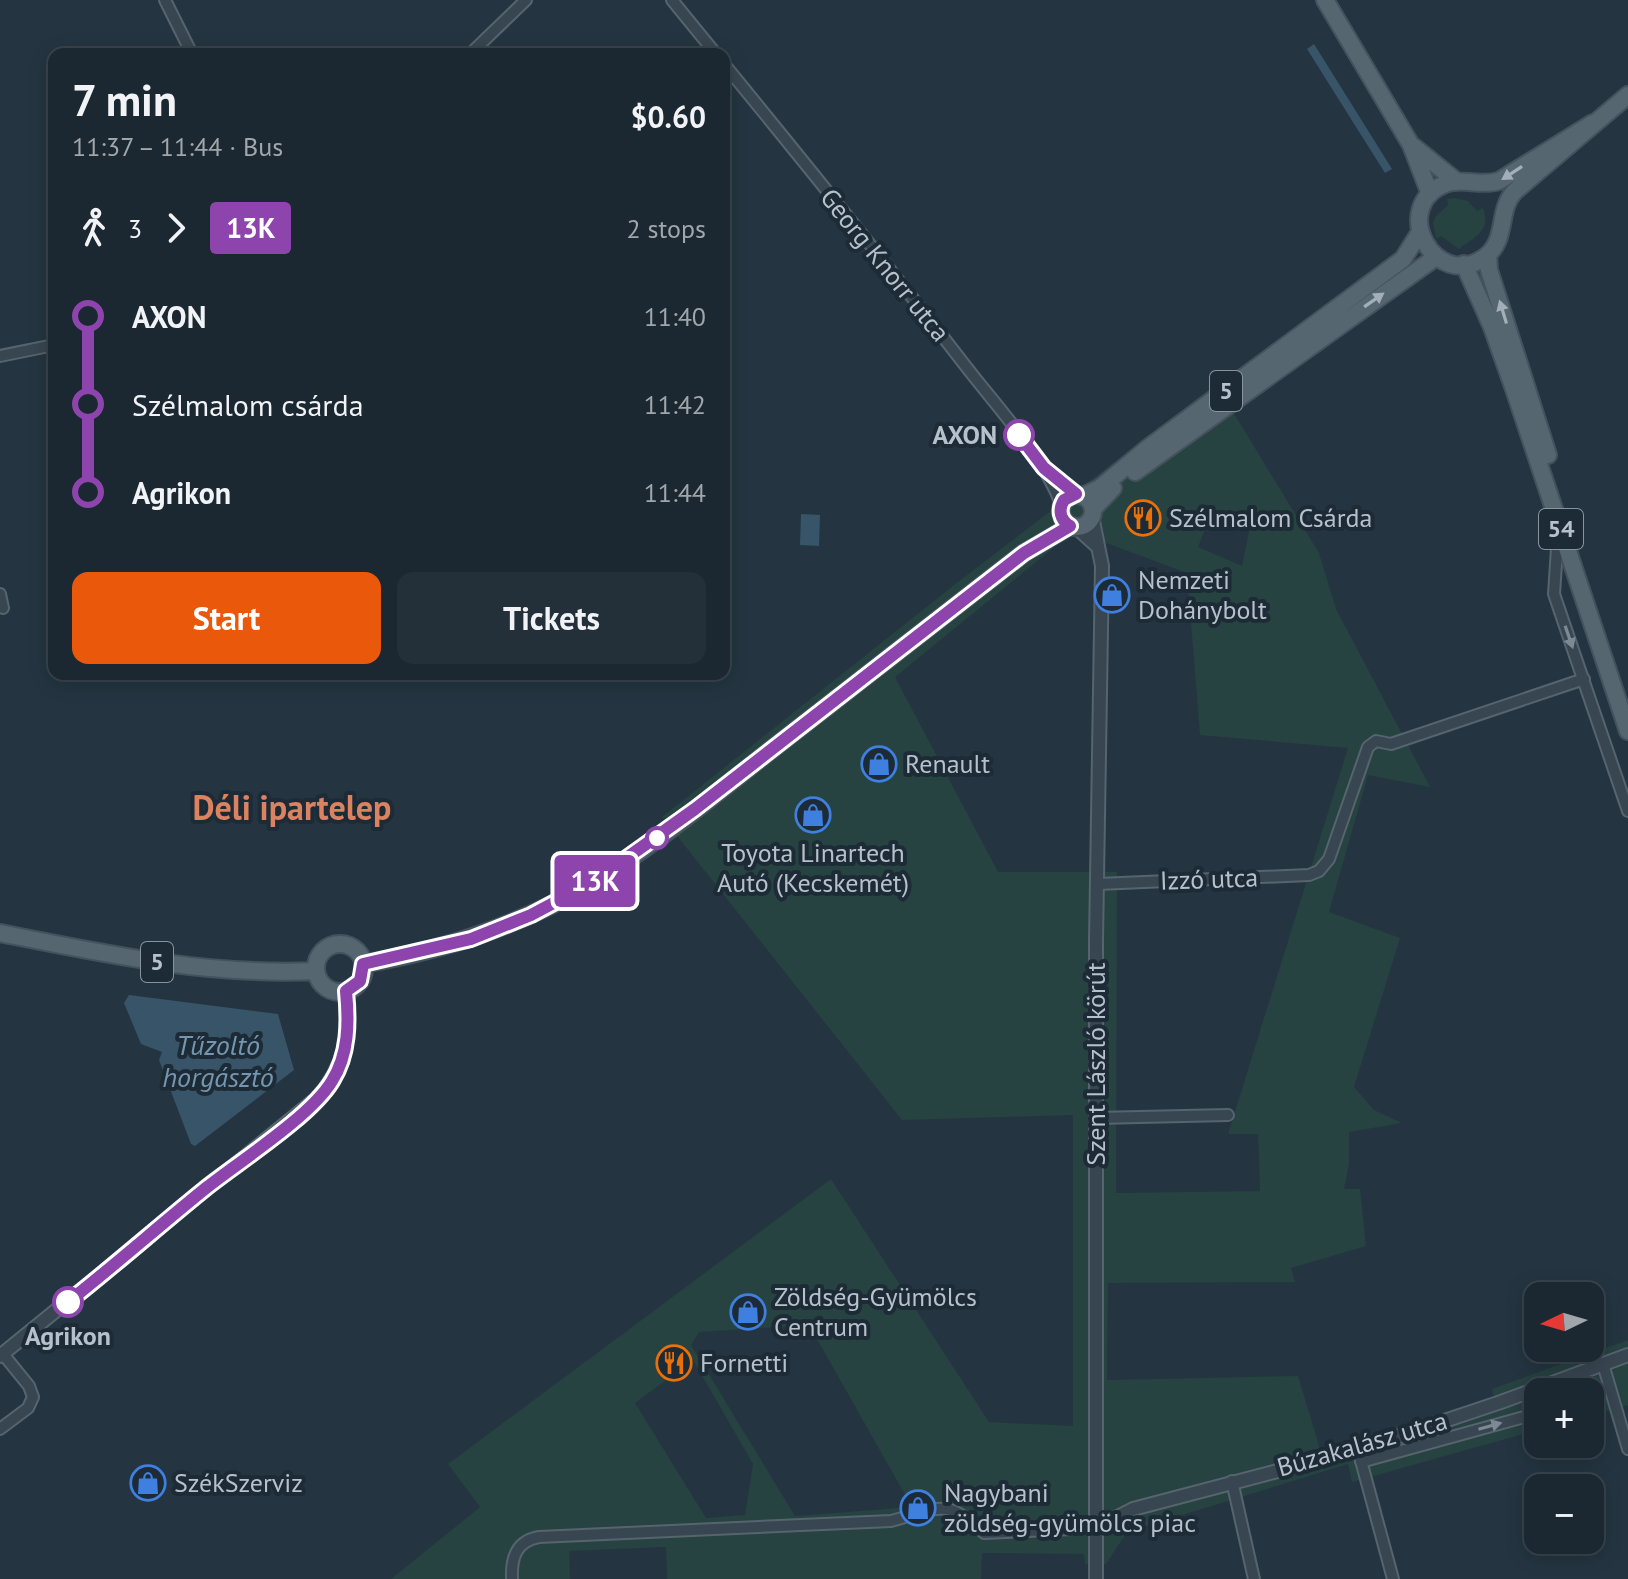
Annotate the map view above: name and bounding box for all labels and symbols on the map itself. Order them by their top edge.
one-way arrow [1501,165,1523,179]
street label: Georg Knorr utca [814,181,957,348]
one-way arrow [1364,293,1385,309]
one-way arrow [1496,300,1508,324]
road number: 5 [1210,371,1242,411]
place label: AXON [933,418,997,451]
marker: AXON [1004,420,1034,450]
restaurant icon: Szélmalom Csárda [1124,499,1162,537]
place label: Szélmalom Csárda [1169,501,1372,534]
road number: 54 [1539,509,1583,549]
place label: Nemzeti Dohánybolt [1138,563,1267,626]
shop icon: Nemzeti Dohánybolt [1093,576,1131,614]
one-way arrow [1563,625,1575,649]
shop icon: Renault [860,745,898,783]
place label: Renault [905,747,990,780]
district label: Déli ipartelep [193,785,391,829]
shop icon: Toyota Linartech Autó (Kecskemét) [794,796,832,834]
unlabelled marker [646,827,668,849]
place label: Toyota Linartech Autó (Kecskemét) [717,836,909,899]
line badge: 13K [549,855,641,907]
street label: Izzó utca [1159,860,1259,897]
road number: 5 [141,942,173,982]
street label: Szent László körút [1079,962,1112,1166]
water label: Tűzoltó horgásztó [162,1026,274,1095]
place label: Zöldség-Gyümölcs Centrum [774,1280,977,1343]
north arrow [1524,1282,1604,1362]
marker: Agrikon [53,1287,83,1317]
shop icon: Zöldség-Gyümölcs Centrum [729,1293,767,1331]
place label: Agrikon [25,1319,111,1352]
restaurant icon: Fornetti [655,1344,693,1382]
place label: Fornetti [700,1346,788,1379]
street label: Búzakalász utca [1273,1403,1451,1484]
one-way arrow [1478,1420,1503,1432]
shop icon: SzékSzerviz [129,1464,167,1502]
place label: SzékSzerviz [174,1466,303,1499]
place label: Nagybani zöldség-gyümölcs piac [944,1476,1196,1539]
shop icon: Nagybani zöldség-gyümölcs piac [899,1489,937,1527]

